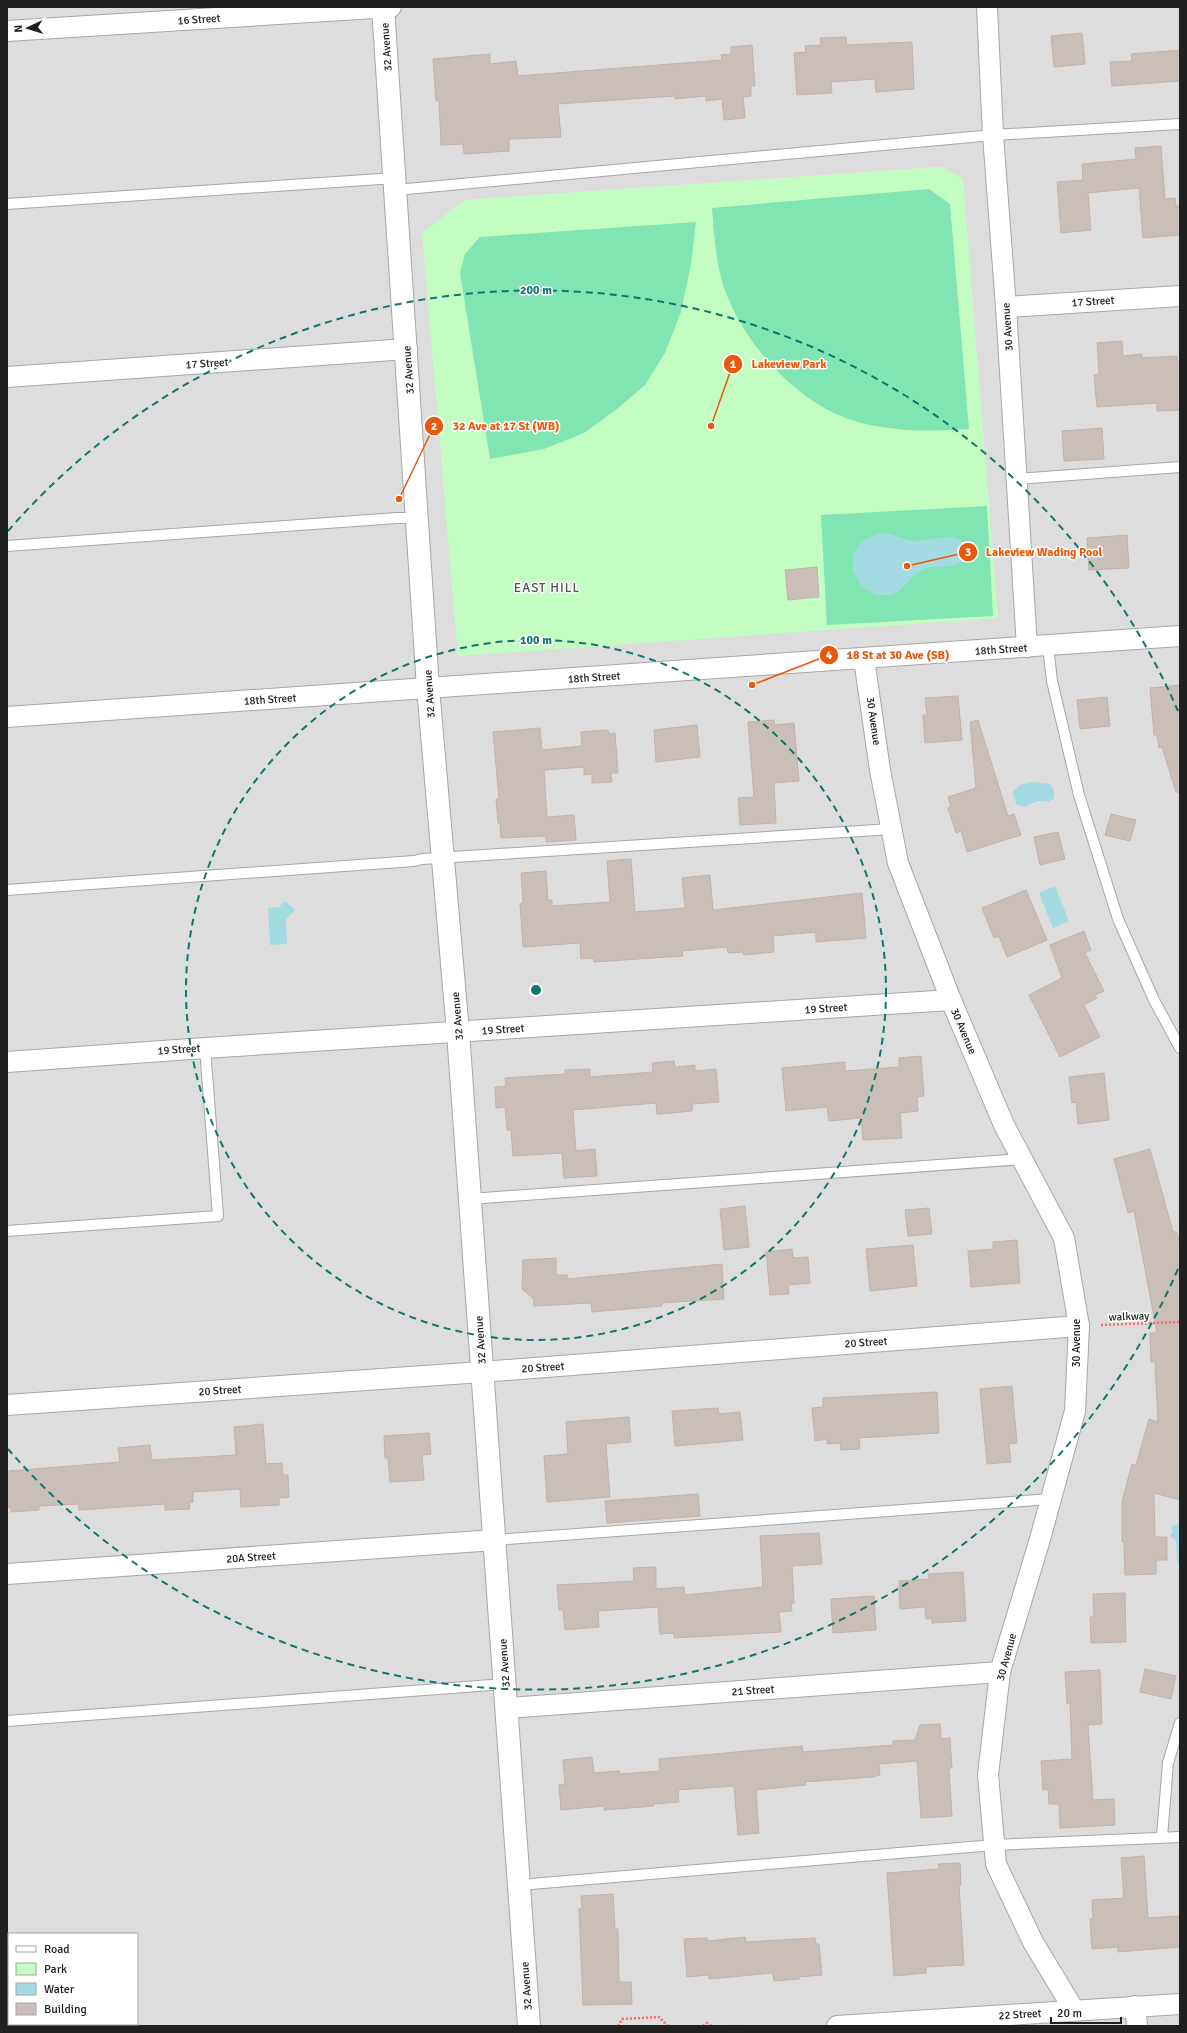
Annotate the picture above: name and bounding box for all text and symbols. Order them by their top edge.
north arrow [8,8,48,48]
street label: 16 Street [177,12,221,27]
street label: 32 Avenue [378,22,395,72]
text: N [12,24,25,33]
text: 200 m [520,283,552,298]
street label: 17 Street [1071,294,1115,309]
street label: 30 Avenue [999,302,1016,352]
street label: 32 Avenue [400,345,417,395]
callout: Lakeview Park [723,352,834,376]
street label: 17 Street [185,356,229,371]
text: 1 [730,357,737,372]
text: Lakeview Park [751,357,827,372]
callout: 32 Ave at 17 St (WB) [424,414,568,438]
text: 2 [431,419,437,434]
text: 32 Ave at 17 St (WB) [452,419,560,434]
callout: Lakeview Wading Pool [958,540,1111,564]
text: 3 [965,545,971,560]
text: Lakeview Wading Pool [986,545,1102,560]
district label: EAST HILL [514,580,580,596]
text: 100 m [520,633,552,648]
street label: 18th Street [974,641,1028,658]
callout: 18 St at 30 Ave (SB) [819,643,957,667]
text: 4 [826,648,833,663]
text: 18 St at 30 Ave (SB) [847,648,949,663]
street label: 32 Avenue [421,669,438,719]
street label: 18th Street [567,669,621,686]
street label: 18th Street [243,691,297,708]
street label: 30 Avenue [864,696,883,746]
centre of rings [529,983,543,997]
street label: 32 Avenue [449,991,466,1041]
street label: 19 Street [804,1001,848,1016]
street label: 30 Avenue [948,1006,979,1056]
street label: 19 Street [481,1022,525,1037]
street label: 19 Street [157,1042,201,1057]
street label: walkway [1109,1309,1150,1324]
street label: 32 Avenue [472,1315,489,1365]
street label: 30 Avenue [1070,1319,1083,1367]
street label: 20 Street [844,1335,888,1350]
street label: 20 Street [521,1360,565,1375]
street label: 20 Street [198,1383,242,1398]
street label: 20A Street [226,1549,276,1566]
street label: 30 Avenue [994,1632,1019,1682]
street label: 32 Avenue [496,1638,513,1688]
street label: 21 Street [731,1683,775,1698]
legend [8,1933,138,2025]
text: Road [44,1942,70,1957]
street label: 32 Avenue [518,1961,535,2011]
text: Park [44,1962,67,1977]
text: Water [44,1982,75,1997]
scale bar [1051,1999,1121,2025]
text: Building [44,2002,87,2017]
text: 20 m [1057,2006,1082,2021]
street label: 22 Street [998,2007,1042,2022]

